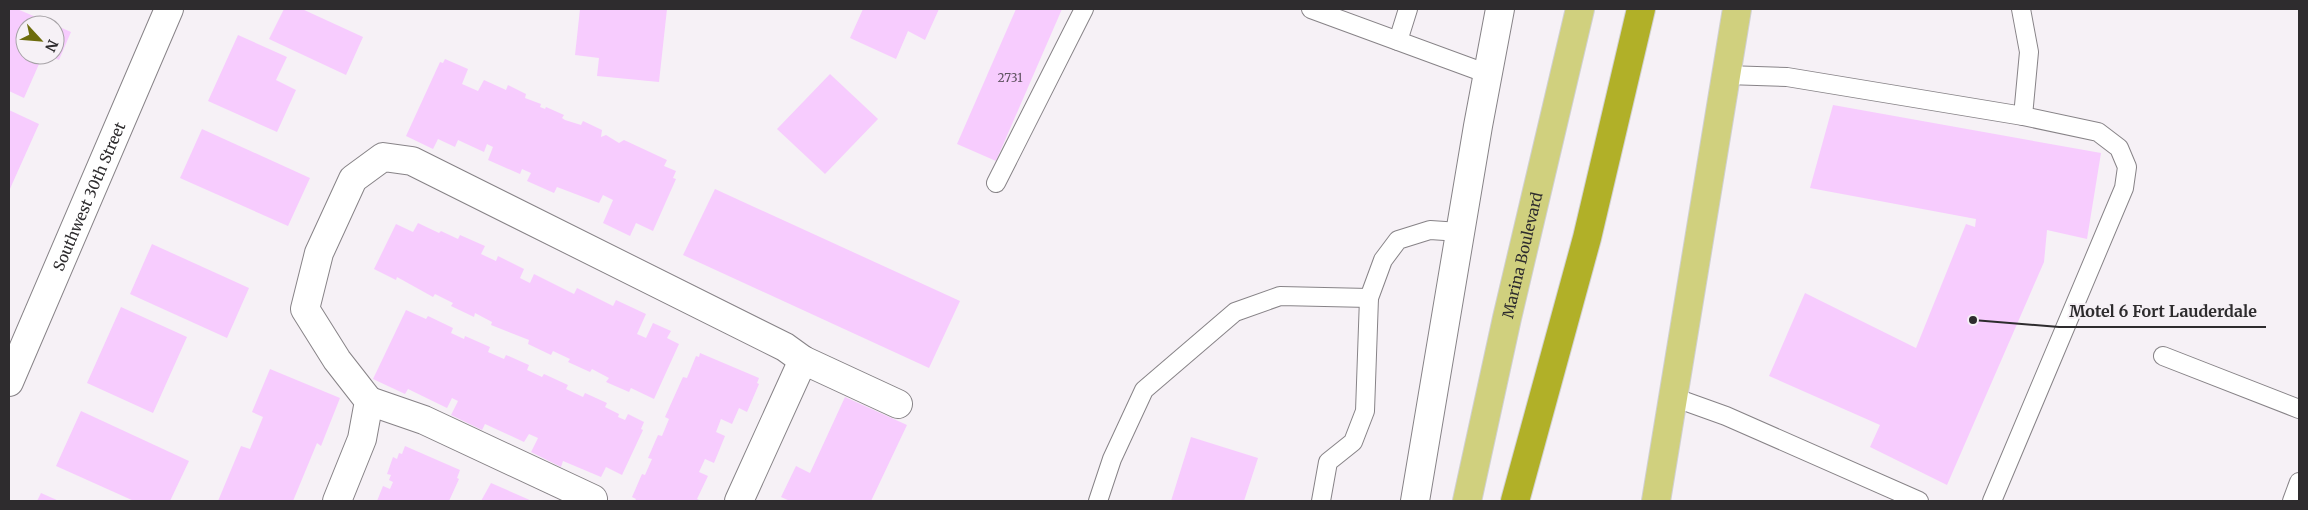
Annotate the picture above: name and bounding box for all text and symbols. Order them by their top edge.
north arrow [15,15,65,65]
text: N [41,37,62,55]
house number: 2731 [997,70,1023,85]
street label: Southwest 30th Street [48,119,129,274]
street label: Marina Boulevard [1498,190,1546,320]
callout: Motel 6 Fort Lauderdale [2059,296,2266,327]
text: Motel 6 Fort Lauderdale [2069,301,2257,321]

